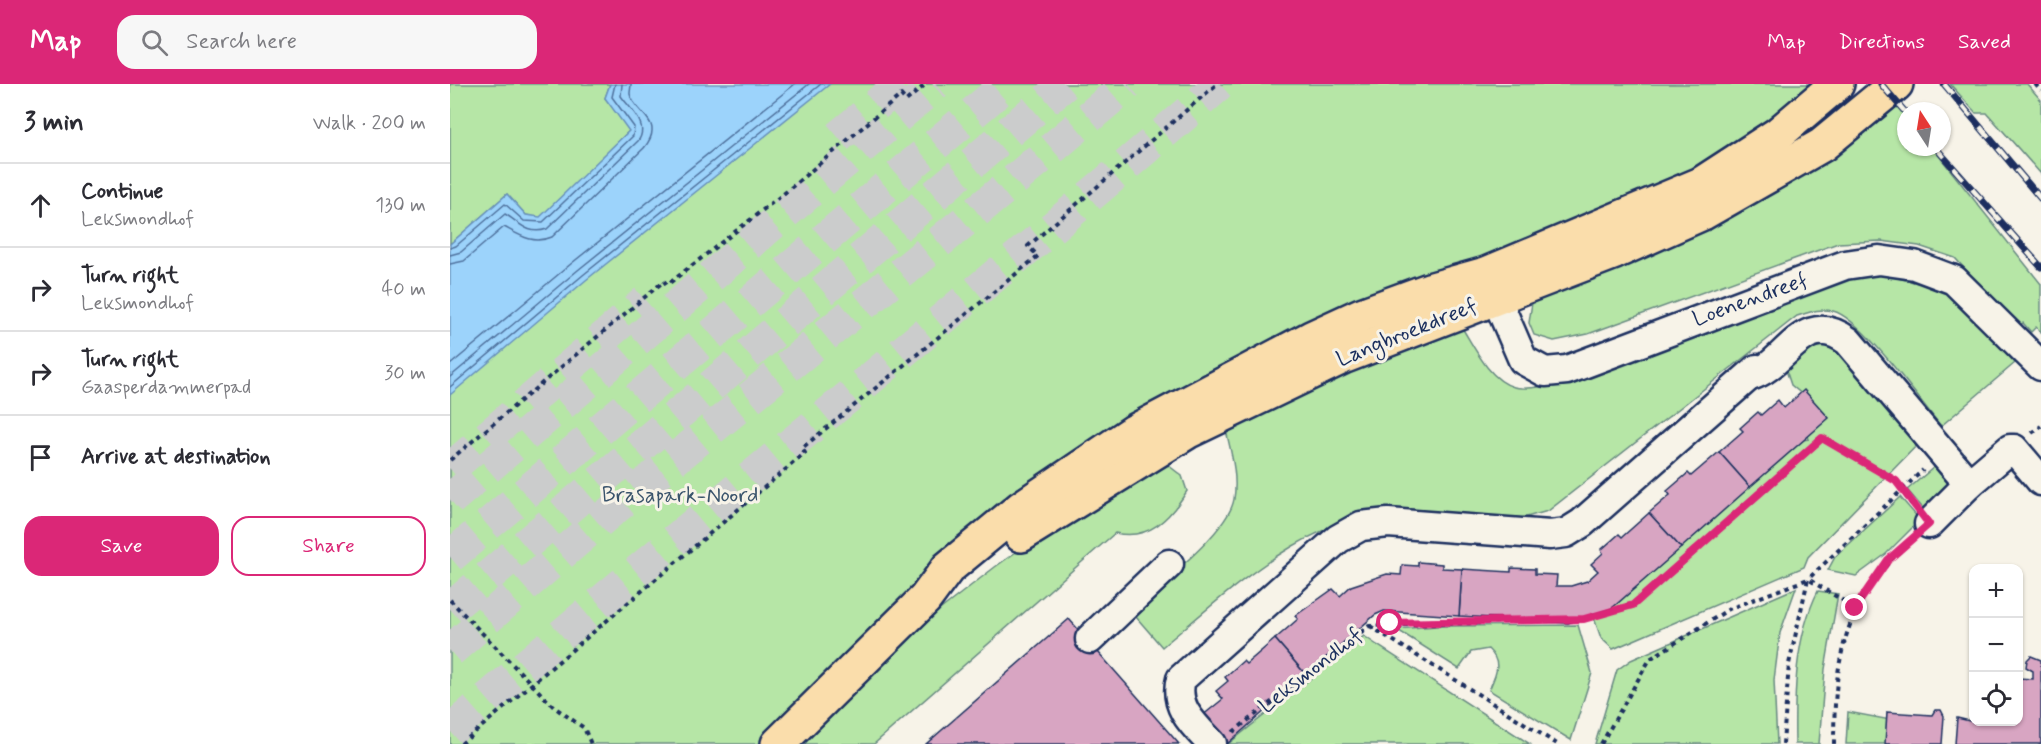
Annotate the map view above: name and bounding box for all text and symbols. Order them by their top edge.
search box [117,15,537,69]
text: Map [30,24,81,61]
icon: search [138,26,171,59]
text: Search here [186,28,297,56]
text: Map [1767,28,1806,56]
text: Directions [1839,28,1925,56]
text: Saved [1958,28,2011,56]
north arrow [1897,102,1951,156]
text: 3 min [24,106,84,140]
text: Walk · 200 m [313,110,426,137]
text: Continue [81,178,163,206]
icon: ahead [24,189,57,222]
text: 130 m [375,192,426,219]
text: Leksmondhof [81,206,194,233]
text: Turn right [81,262,179,290]
street label: Loenendreef [1689,266,1811,334]
icon: right [24,273,57,306]
text: 40 m [382,276,426,303]
text: Leksmondhof [81,290,194,317]
street label: Langbroekdreef [1333,292,1483,377]
text: Turn right [81,346,179,374]
icon: right [24,357,57,390]
text: 30 m [384,360,426,387]
text: Gaasperdammerpad [81,374,251,401]
icon: arrive [24,441,57,474]
text: Arrive at destination [81,443,271,471]
park label: Brasapark-Noord [602,482,758,510]
button: Save [24,516,219,576]
button: Share [231,516,426,576]
map controls [1969,564,2023,726]
button: + [1969,564,2023,618]
route end [1841,594,1867,620]
route start [1376,609,1402,635]
button: − [1969,618,2023,672]
street label: Leksmondhof [1253,622,1369,720]
button: locate [1969,672,2023,726]

